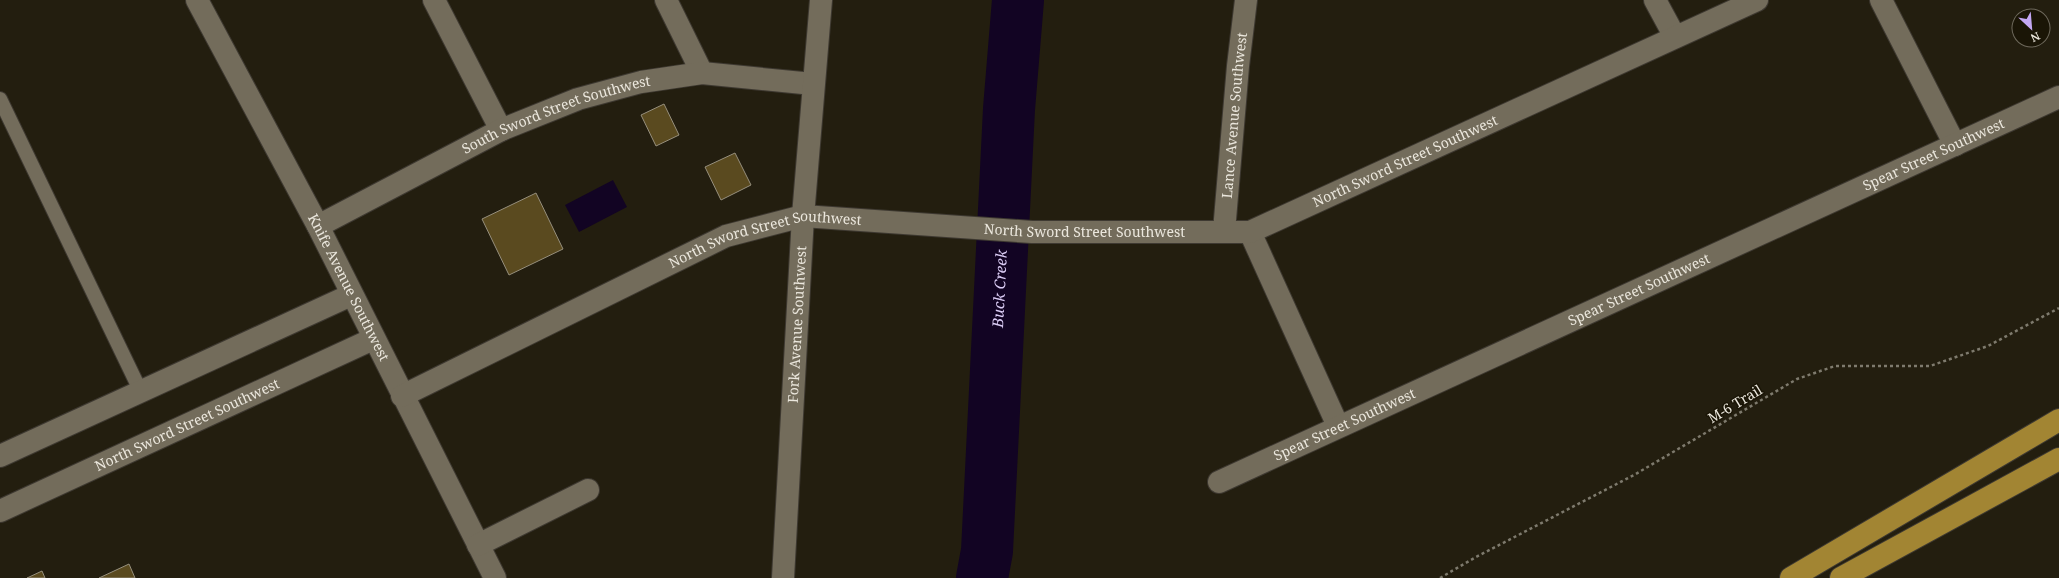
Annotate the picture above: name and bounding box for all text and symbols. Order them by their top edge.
north arrow [2011,8,2051,48]
text: N [2028,29,2043,46]
street label: Lance Avenue Southwest [1217,31,1251,199]
street label: South Sword Street Southwest [458,71,652,158]
street label: North Sword Street Southwest [1309,110,1500,211]
street label: Spear Street Southwest [1859,113,2007,195]
street label: North Sword Street Southwest [665,206,862,272]
street label: Knife Avenue Southwest [304,210,394,364]
street label: North Sword Street Southwest [983,219,1185,241]
street label: Fork Avenue Southwest [783,245,810,403]
street label: Spear Street Southwest [1565,248,1713,330]
water label: Buck Creek [987,249,1011,329]
street label: North Sword Street Southwest [91,373,282,475]
street label: M-6 Trail [1704,380,1766,427]
street label: Spear Street Southwest [1270,383,1418,465]

